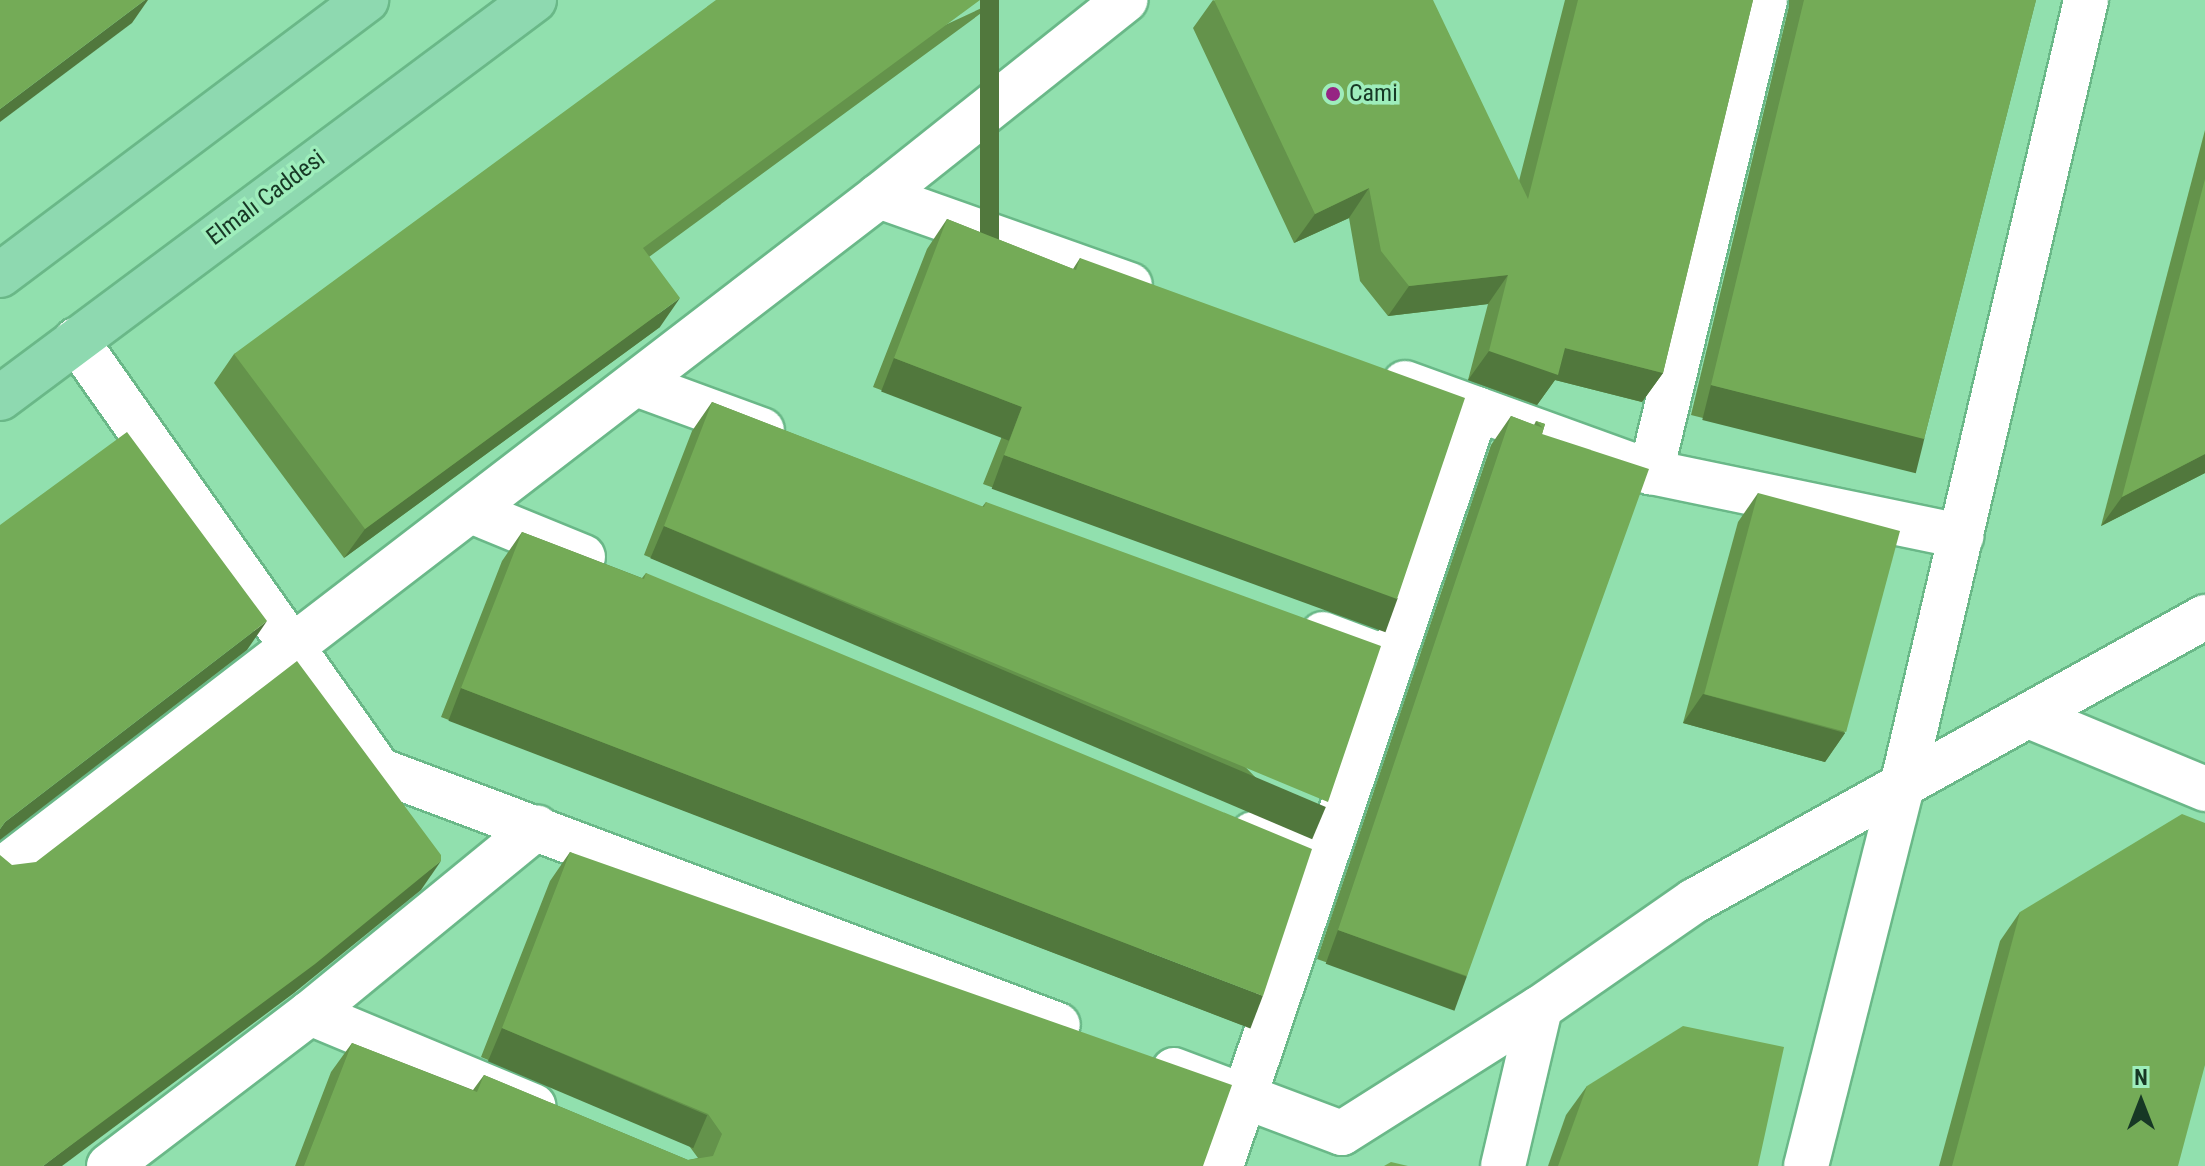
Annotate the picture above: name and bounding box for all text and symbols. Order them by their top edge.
place label: Cami [1349,80,1398,108]
marker: Cami [1324,85,1342,103]
street label: Elmalı Caddesi [201,144,331,252]
north arrow [2101,1062,2181,1142]
text: N [2134,1065,2148,1090]

